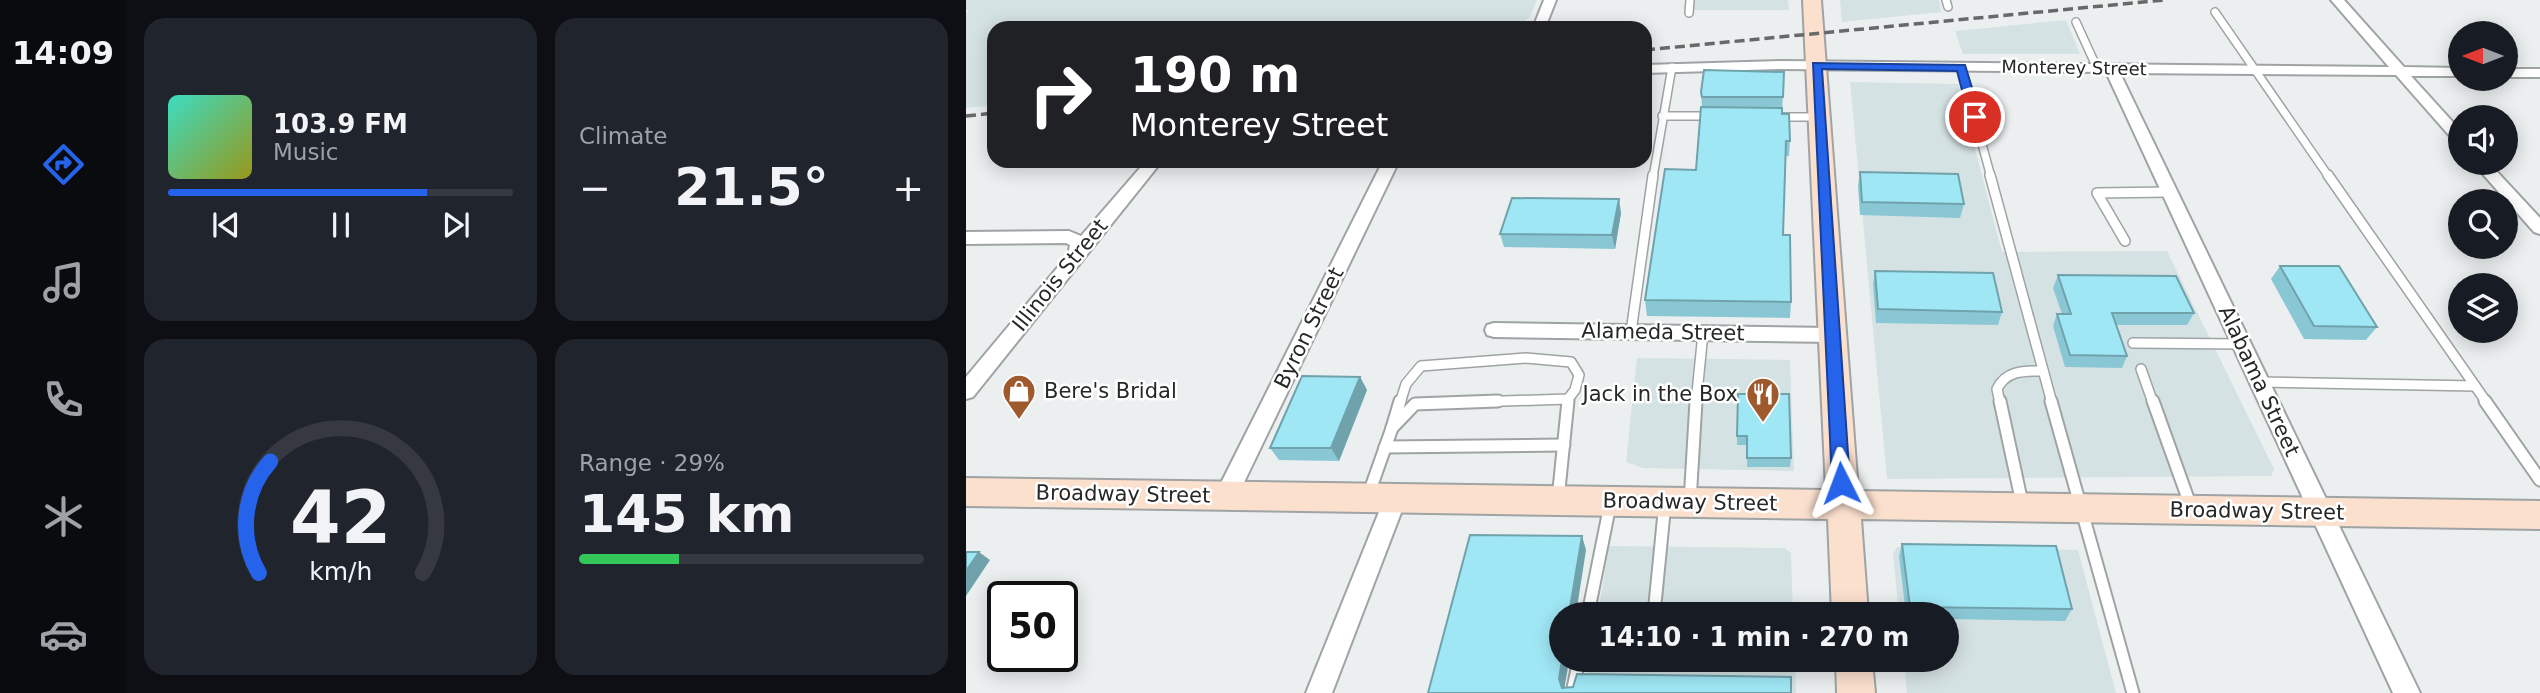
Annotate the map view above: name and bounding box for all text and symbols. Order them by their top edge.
north arrow [2448,21,2518,91]
map controls [2448,21,2518,343]
text: 14:09 [12,34,114,72]
text: 190 m [1130,47,1300,104]
icon: right [1015,49,1106,140]
street label: Monterey Street [2001,56,2147,79]
pin [1945,87,2005,147]
icon: arrive [1956,98,1994,136]
button: sound [2448,105,2518,175]
text: Monterey Street [1130,106,1388,144]
text: 103.9 FM [273,109,408,139]
text: Climate [579,123,668,149]
text: Music [273,139,338,165]
icon: directions [39,140,88,189]
text: 21.5° [674,157,829,217]
text: − [579,166,611,210]
text: + [892,166,924,210]
button: search [2448,189,2518,259]
icon: previous [207,206,245,244]
icon: pause [322,206,360,244]
icon: next [437,206,475,244]
street label: Illinois Street [1008,214,1112,336]
icon: music [39,258,88,307]
street label: Byron Street [1269,264,1349,392]
button: layers [2448,273,2518,343]
street label: Alabama Street [2214,302,2304,460]
street label: Alameda Street [1581,319,1745,345]
shop icon: Bere's Bridal [1000,372,1038,421]
icon: phone [39,375,88,424]
restaurant icon: Jack in the Box [1744,375,1782,424]
place label: Bere's Bridal [1044,379,1177,403]
place label: Jack in the Box [1581,382,1738,406]
position arrow [1804,446,1878,520]
text: Range · 29% [579,450,725,476]
text: 42 [290,475,391,560]
street label: Broadway Street [1036,480,1210,508]
text: 145 km [579,484,794,544]
street label: Broadway Street [1603,488,1777,516]
icon: climate [39,492,88,541]
street label: Broadway Street [2170,497,2344,525]
text: km/h [309,557,372,586]
speed limit sign: 50 [987,581,1078,672]
icon: car [39,610,88,659]
text: 14:10 · 1 min · 270 m [1599,622,1909,652]

